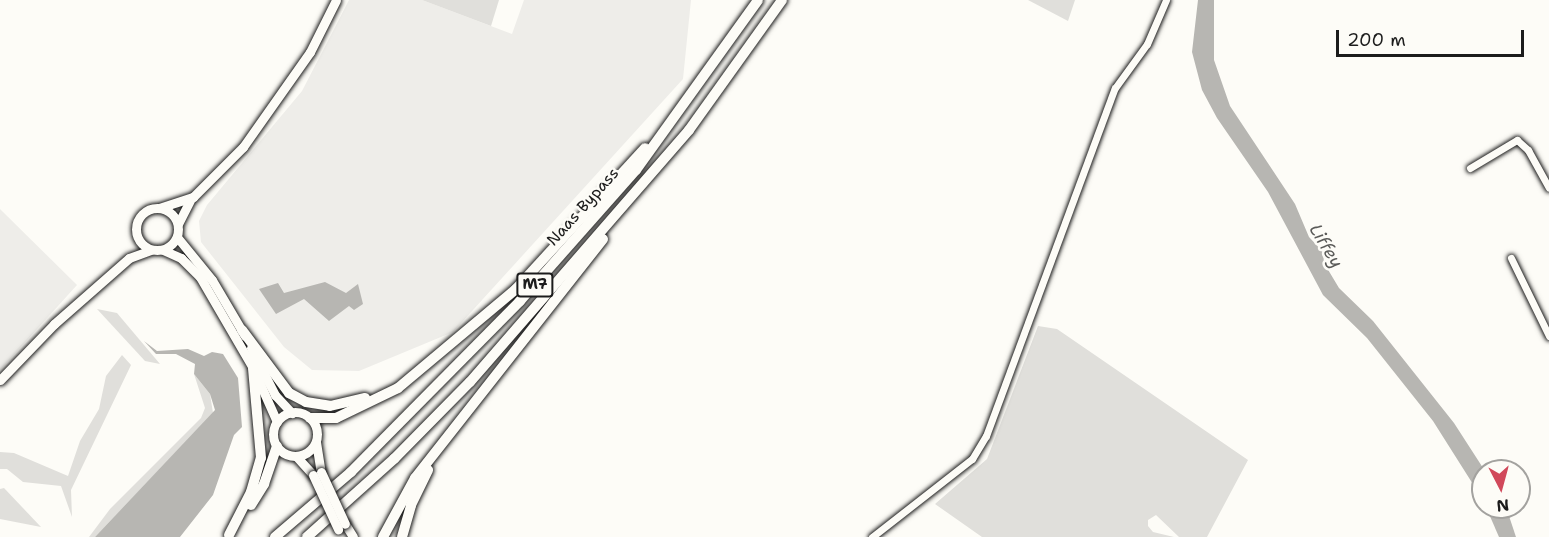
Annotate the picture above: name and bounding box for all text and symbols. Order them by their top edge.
scale bar [1339,18,1526,56]
text: 200 m [1347,28,1406,52]
street label: Naas Bypass [543,164,623,250]
water label: Liffey [1304,220,1348,272]
road number: M7 [516,273,554,297]
north arrow [1471,459,1531,519]
text: N [1495,494,1510,517]

